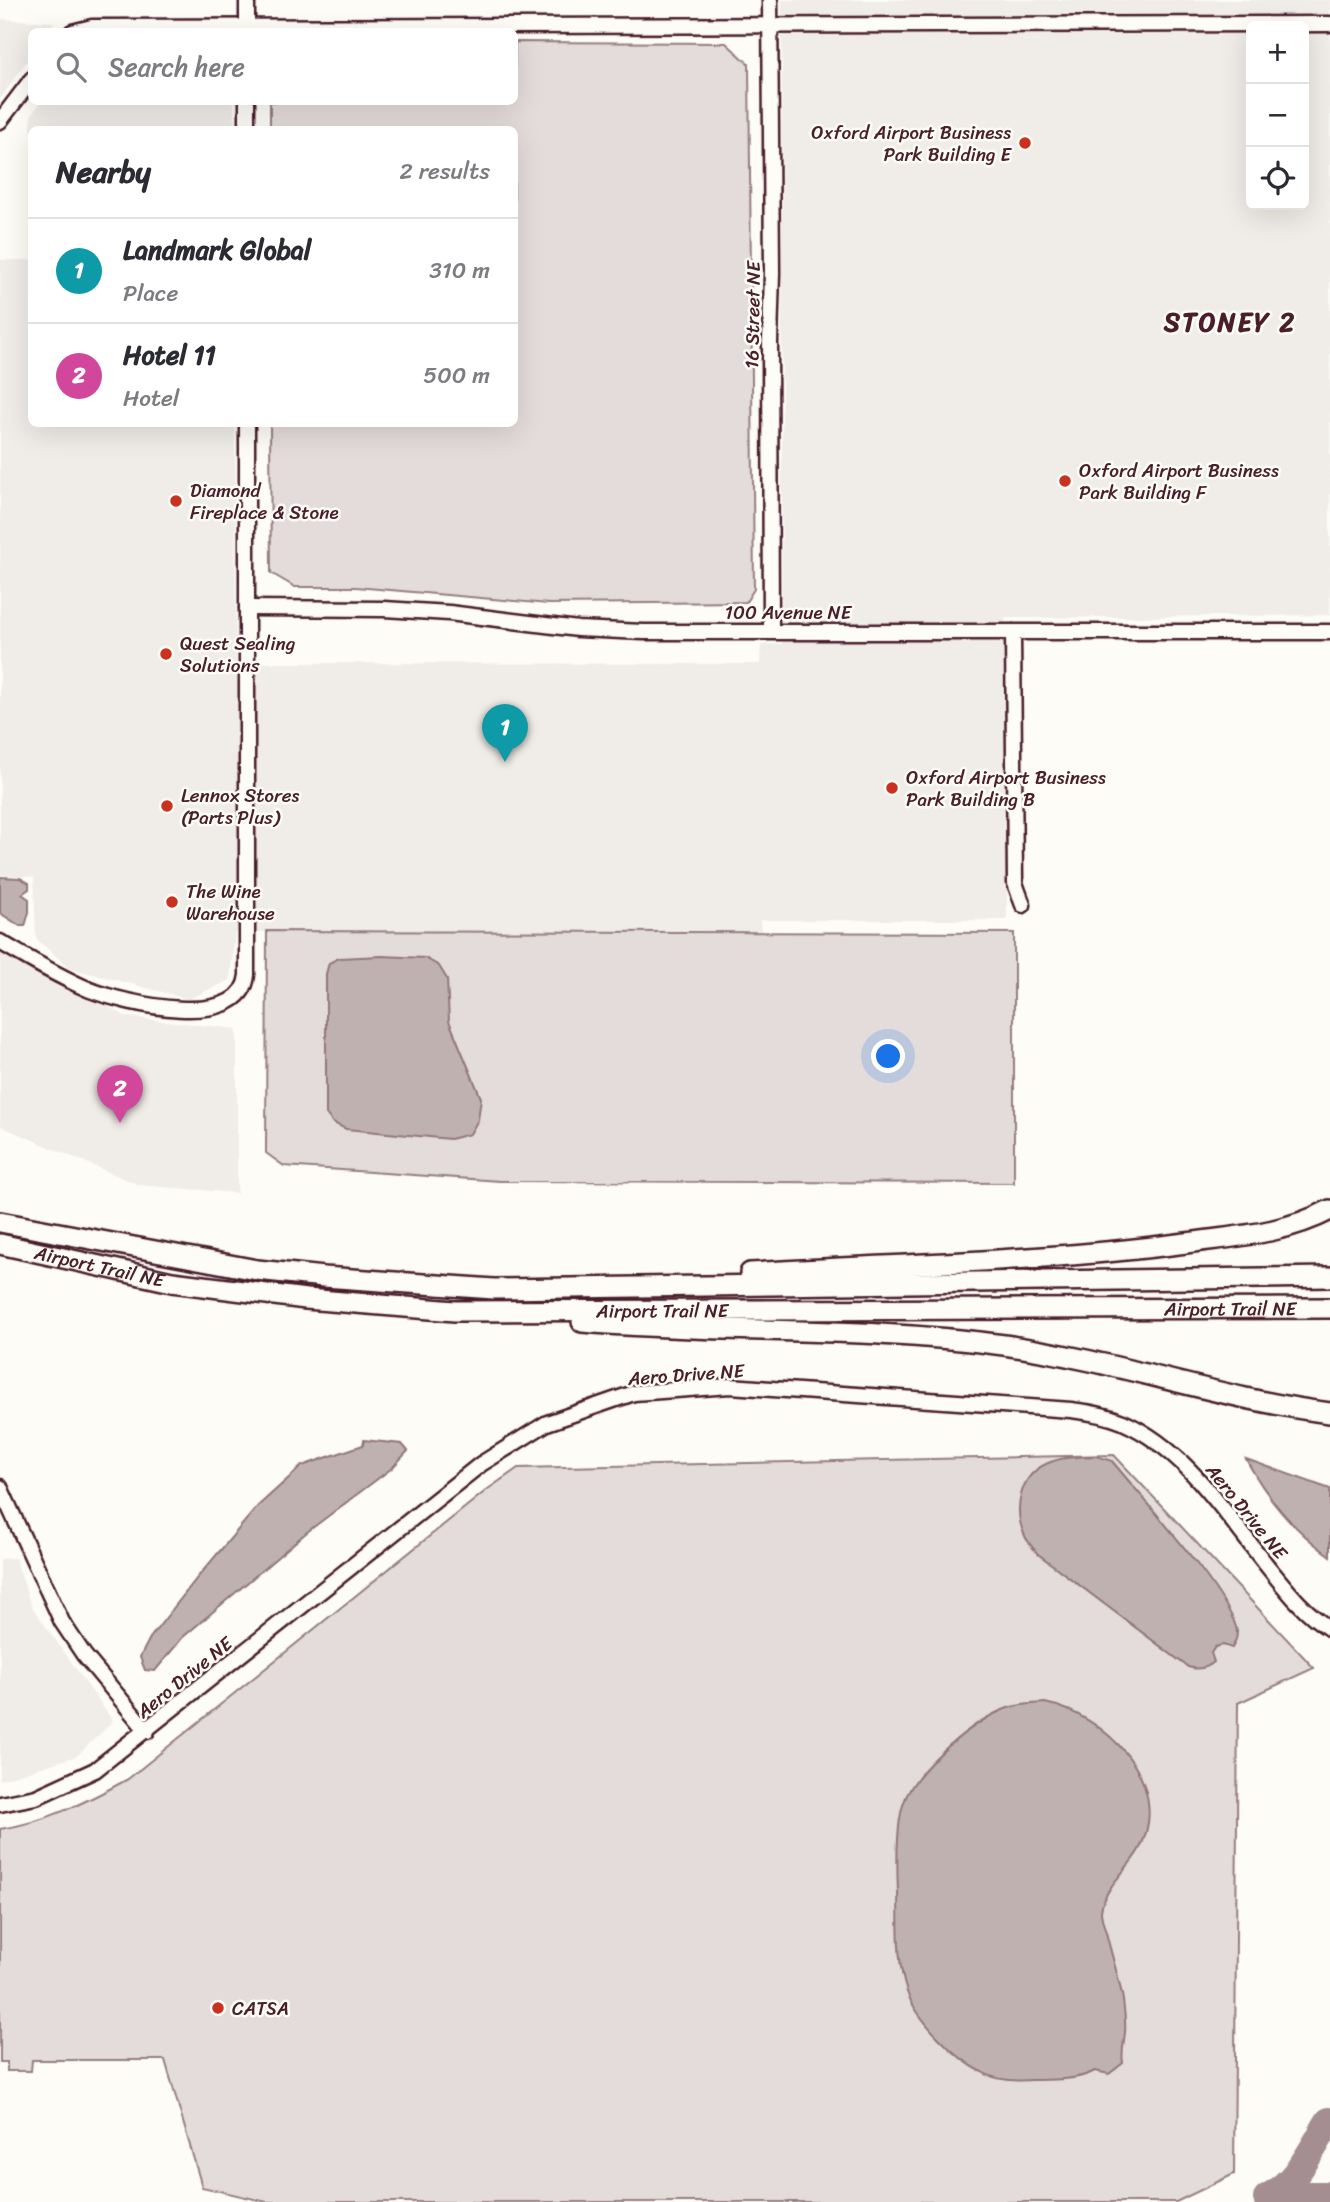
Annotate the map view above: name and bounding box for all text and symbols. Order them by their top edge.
map controls [1246,21,1309,210]
button: + [1246,21,1309,84]
search box [28,28,518,105]
text: Search here [108,44,245,90]
icon: search [52,48,90,86]
button: − [1246,84,1309,147]
place label: Oxford Airport Business Park Building E [811,116,1012,171]
marker: Oxford Airport Business Park Building E [1017,135,1033,151]
text: Nearby [56,145,151,199]
button: locate [1246,147,1309,210]
text: 2 results [399,151,490,192]
text: Landmark Global [123,227,311,273]
text: 1 [74,250,84,291]
text: 310 m [429,250,490,291]
street label: 16 Street NE [735,259,770,369]
text: Place [123,273,178,314]
district label: STONEY 2 [1163,299,1296,345]
text: Hotel 11 [123,332,216,378]
text: 2 [72,355,86,396]
text: 500 m [423,355,490,396]
text: Hotel [123,378,179,419]
place label: Oxford Airport Business Park Building F [1079,454,1279,509]
marker: Oxford Airport Business Park Building F [1057,473,1073,489]
place label: Diamond Fireplace & Stone [190,474,339,529]
marker: Diamond Fireplace & Stone [168,493,184,509]
street label: 100 Avenue NE [725,596,853,629]
place label: Quest Sealing Solutions [180,627,296,682]
marker: Quest Sealing Solutions [158,646,174,662]
pin: 1 [482,704,528,762]
place label: Oxford Airport Business Park Building B [906,761,1106,816]
place label: Lennox Stores (Parts Plus) [181,779,300,834]
marker: Oxford Airport Business Park Building B [884,780,900,796]
marker: Lennox Stores (Parts Plus) [159,798,175,814]
place label: The Wine Warehouse [186,875,275,930]
marker: The Wine Warehouse [164,894,180,910]
your location [871,1039,905,1073]
pin: 2 [97,1065,143,1123]
street label: Airport Trail NE [31,1236,169,1297]
street label: Airport Trail NE [1163,1292,1298,1326]
street label: Airport Trail NE [595,1294,730,1328]
street label: Aero Drive NE [626,1354,747,1395]
street label: Aero Drive NE [1197,1455,1297,1568]
street label: Aero Drive NE [128,1627,241,1727]
place label: CATSA [232,1992,289,2025]
marker: CATSA [210,2000,226,2016]

